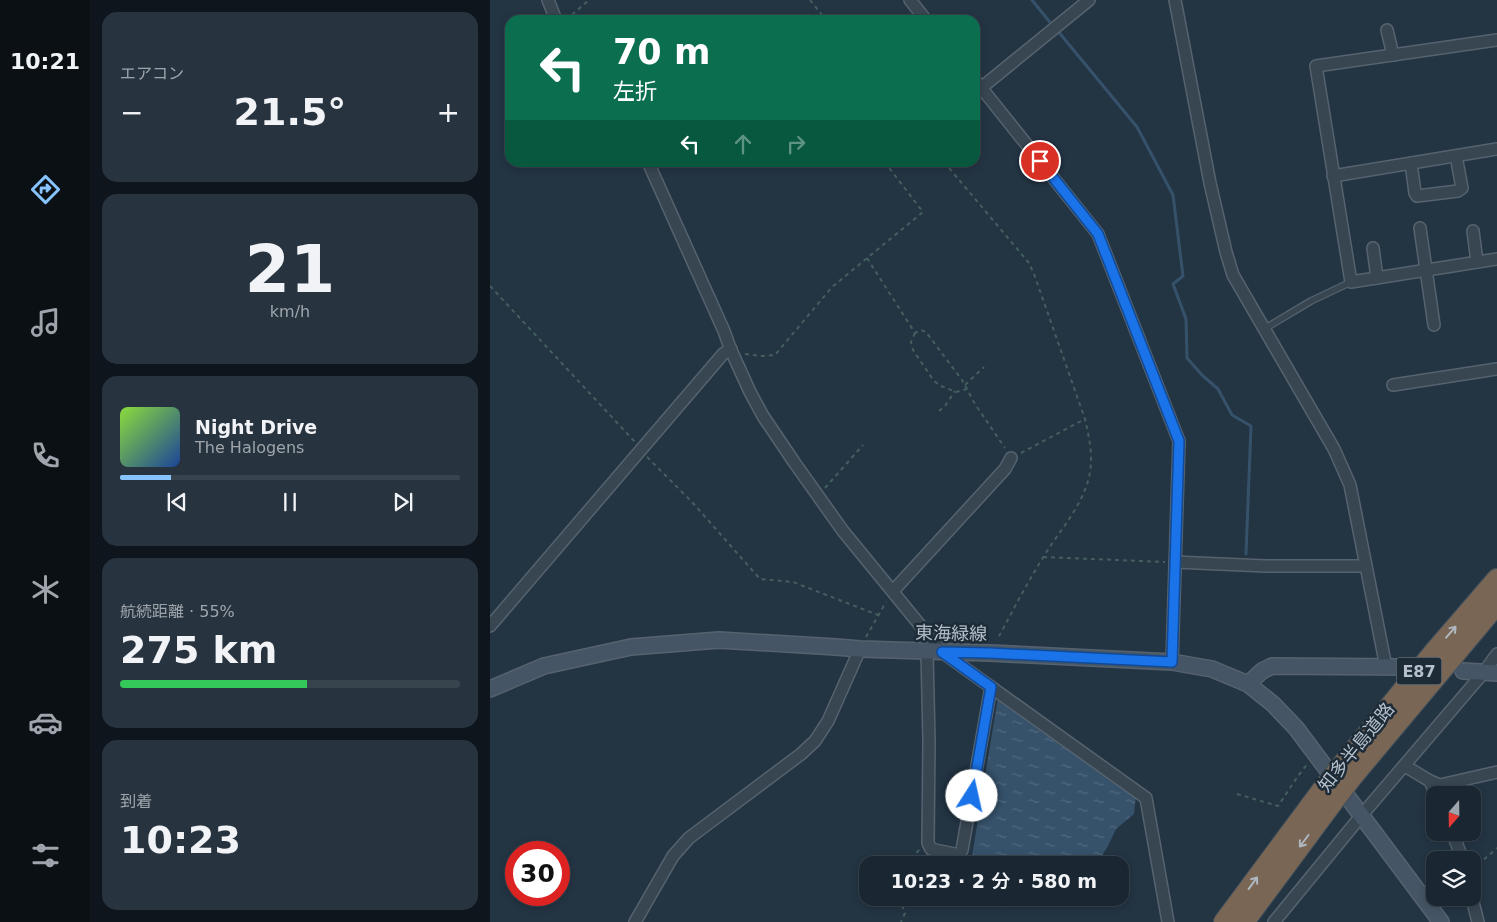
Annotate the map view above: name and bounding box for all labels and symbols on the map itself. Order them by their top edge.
pin [1019,140,1061,182]
street label: 東海緑線 [915,622,987,644]
one-way arrow [1445,626,1457,639]
road number: E87 [1396,658,1442,684]
street label: 知多半島道路 [1314,698,1398,796]
position arrow [945,769,997,821]
north arrow [1426,786,1481,841]
one-way arrow [1299,834,1309,848]
speed limit sign: 30 [505,841,570,906]
one-way arrow [1247,876,1258,890]

